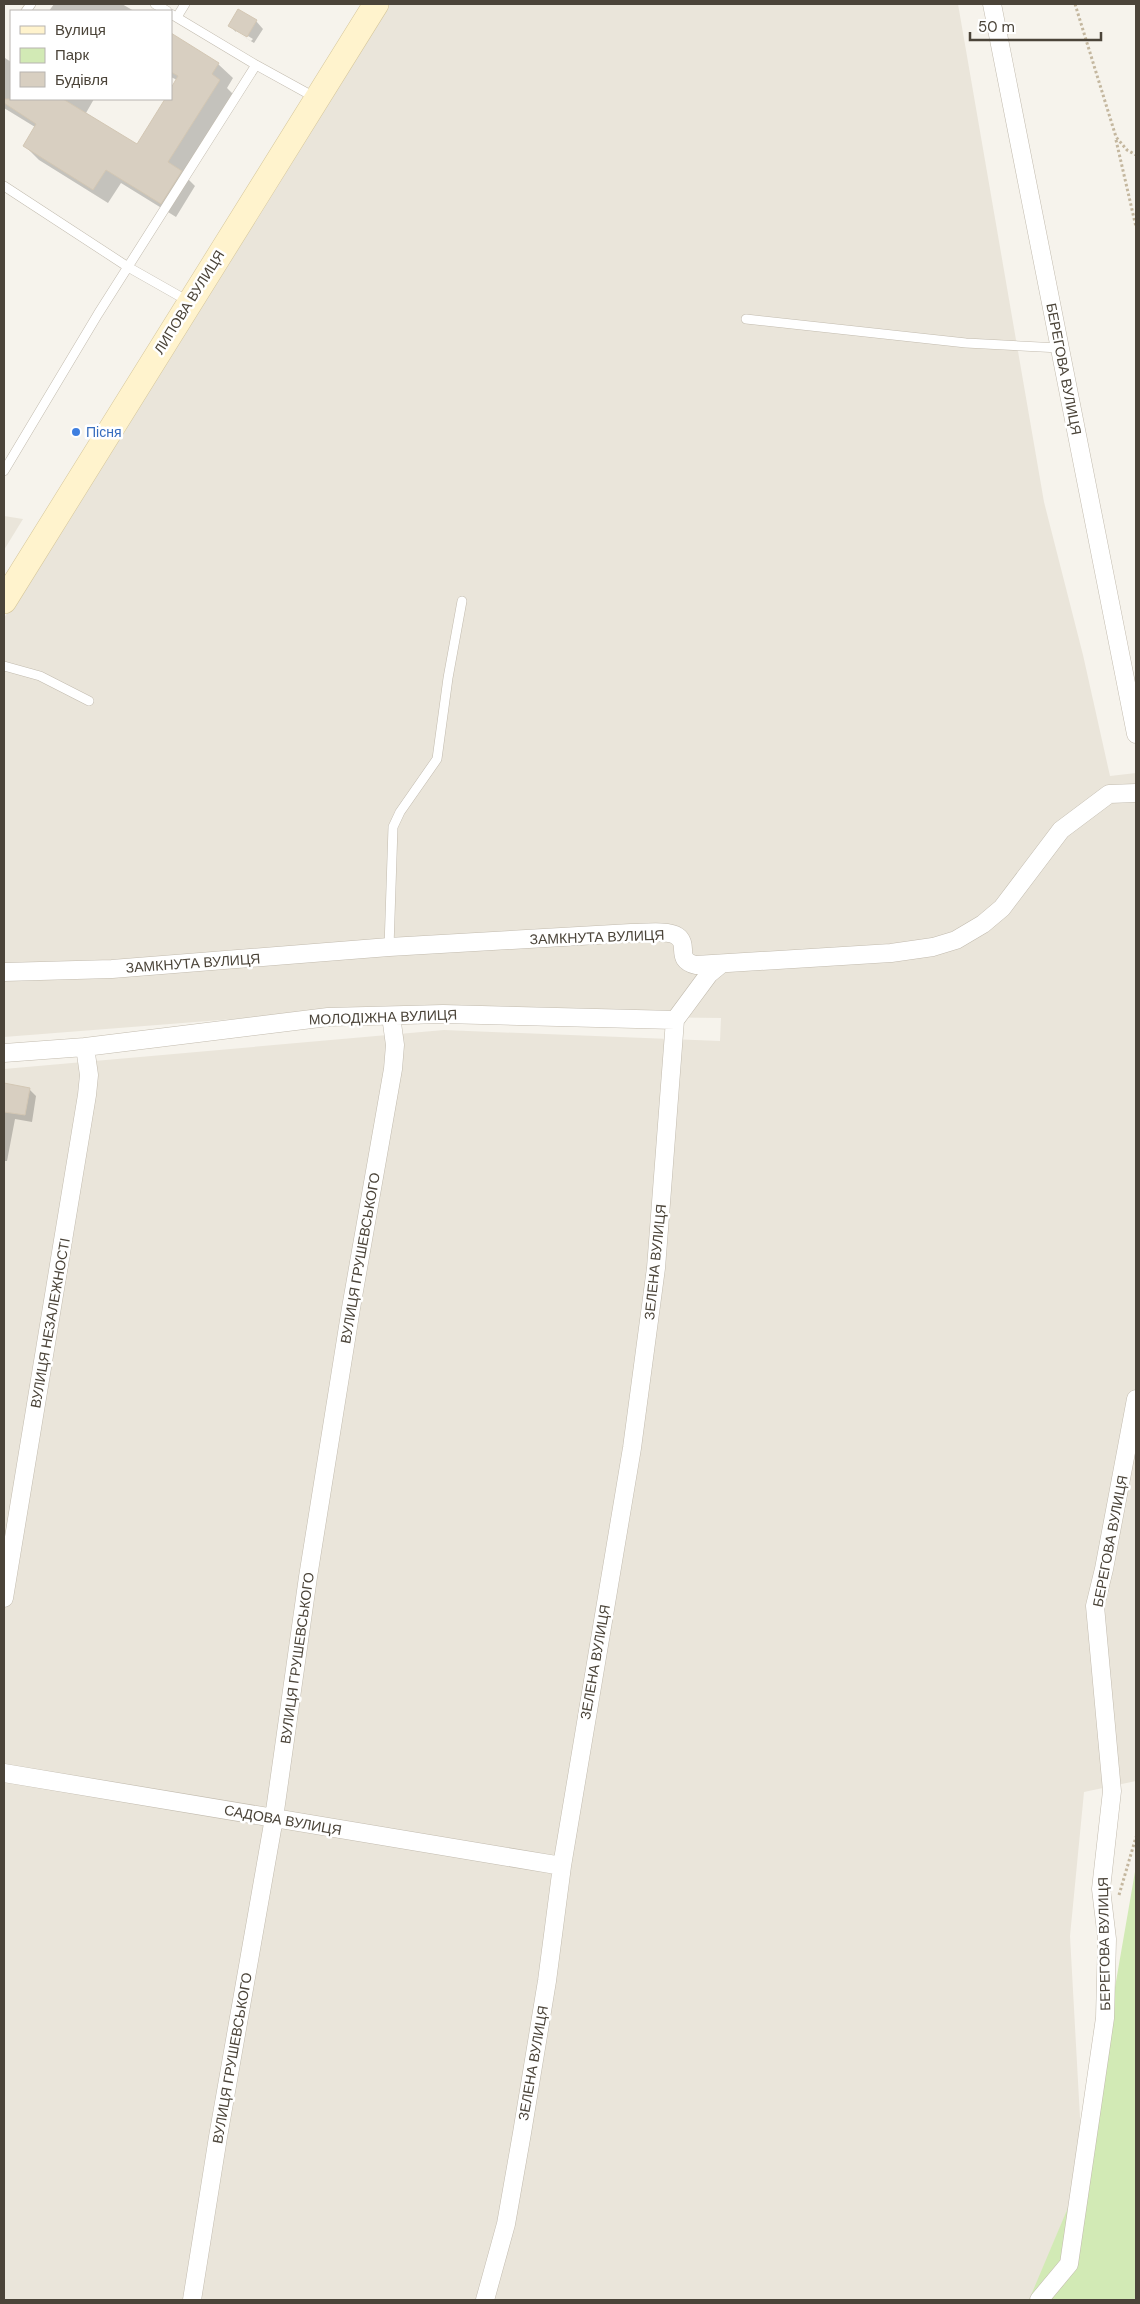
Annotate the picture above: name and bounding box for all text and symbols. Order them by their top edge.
legend [10,10,172,100]
scale bar [970,10,1101,42]
text: 50 m [978,17,1015,37]
text: Вулиця [55,20,106,40]
text: Парк [55,45,89,65]
text: Будівля [55,70,108,90]
street label: ЛИПОВА ВУЛИЦЯ [150,247,228,357]
street label: БЕРЕГОВА ВУЛИЦЯ [1042,302,1086,436]
place label: Пісня [86,423,122,441]
marker: Пісня [70,426,82,438]
street label: ЗАМКНУТА ВУЛИЦЯ [529,926,665,948]
street label: ЗАМКНУТА ВУЛИЦЯ [125,949,261,977]
street label: МОЛОДІЖНА ВУЛИЦЯ [308,1005,458,1029]
street label: ВУЛИЦЯ ГРУШЕВСЬКОГО [336,1171,384,1345]
street label: ЗЕЛЕНА ВУЛИЦЯ [640,1203,670,1321]
street label: ВУЛИЦЯ НЕЗАЛЕЖНОСТІ [26,1236,74,1410]
street label: БЕРЕГОВА ВУЛИЦЯ [1088,1474,1132,1608]
street label: ВУЛИЦЯ ГРУШЕВСЬКОГО [276,1571,318,1745]
street label: ЗЕЛЕНА ВУЛИЦЯ [576,1603,614,1721]
street label: САДОВА ВУЛИЦЯ [223,1801,343,1839]
street label: БЕРЕГОВА ВУЛИЦЯ [1094,1877,1114,2011]
street label: ВУЛИЦЯ ГРУШЕВСЬКОГО [208,1971,256,2145]
street label: ЗЕЛЕНА ВУЛИЦЯ [514,2004,552,2122]

